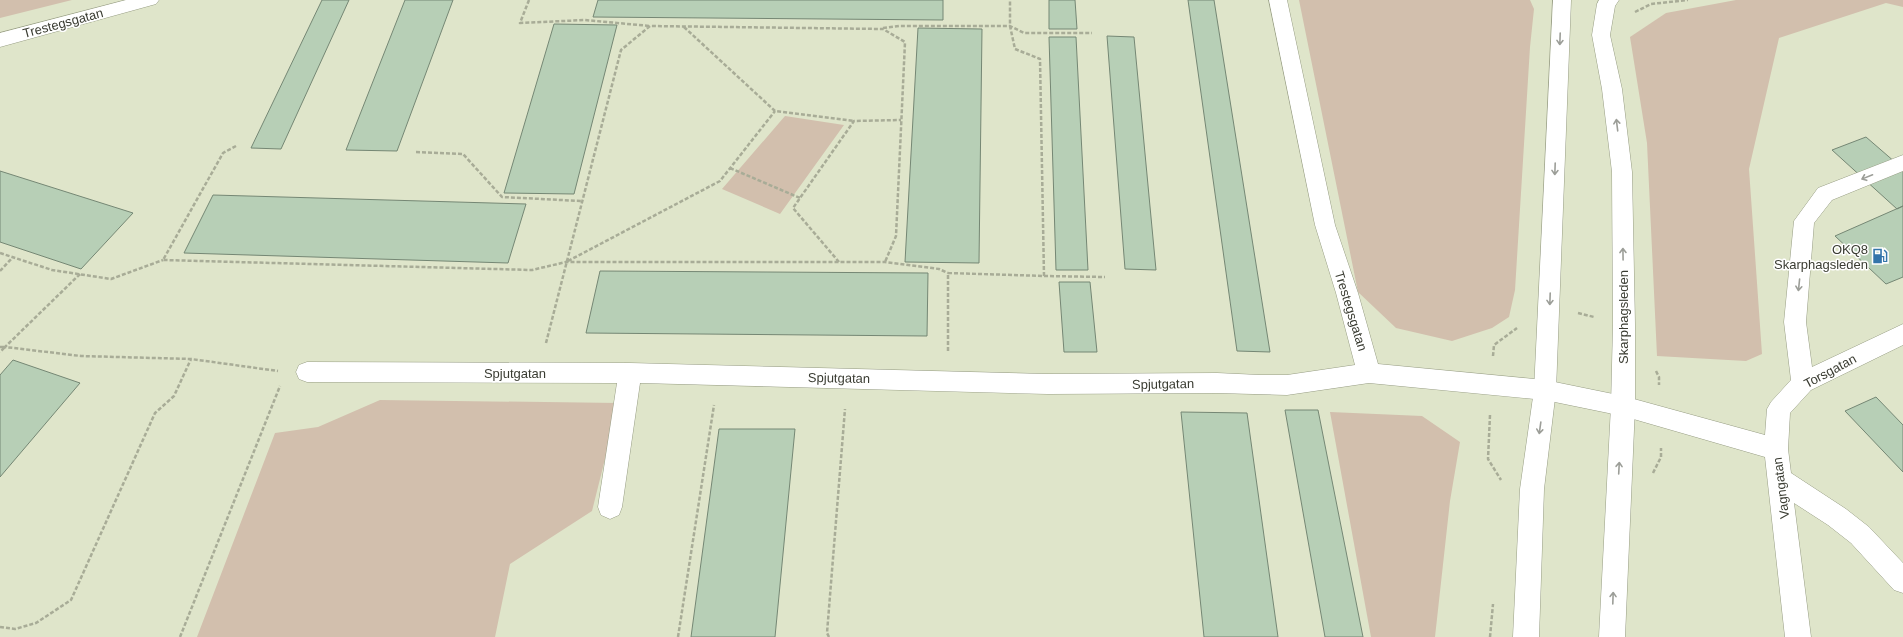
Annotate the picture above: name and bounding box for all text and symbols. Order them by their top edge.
street label: Trestegsgatan [21,5,105,41]
one-way arrow [1556,32,1564,45]
one-way arrow [1613,119,1620,132]
one-way arrow [1551,162,1559,175]
one-way arrow [1861,174,1873,181]
place label: OKQ8 Skarphagsleden [1774,242,1868,272]
fuel station icon: OKQ8 Skarphagsleden [1871,247,1889,265]
one-way arrow [1620,248,1627,261]
street label: Trestegsgatan [1332,269,1370,353]
street label: Skarphagsleden [1616,270,1631,364]
one-way arrow [1795,278,1803,291]
one-way arrow [1546,292,1553,305]
street label: Torsgatan [1801,351,1859,391]
street label: Spjutgatan [484,366,546,381]
street label: Spjutgatan [808,370,870,386]
street label: Spjutgatan [1132,376,1194,392]
one-way arrow [1536,421,1544,434]
street label: Vagngatan [1770,456,1792,520]
one-way arrow [1616,462,1623,475]
one-way arrow [1609,592,1617,605]

